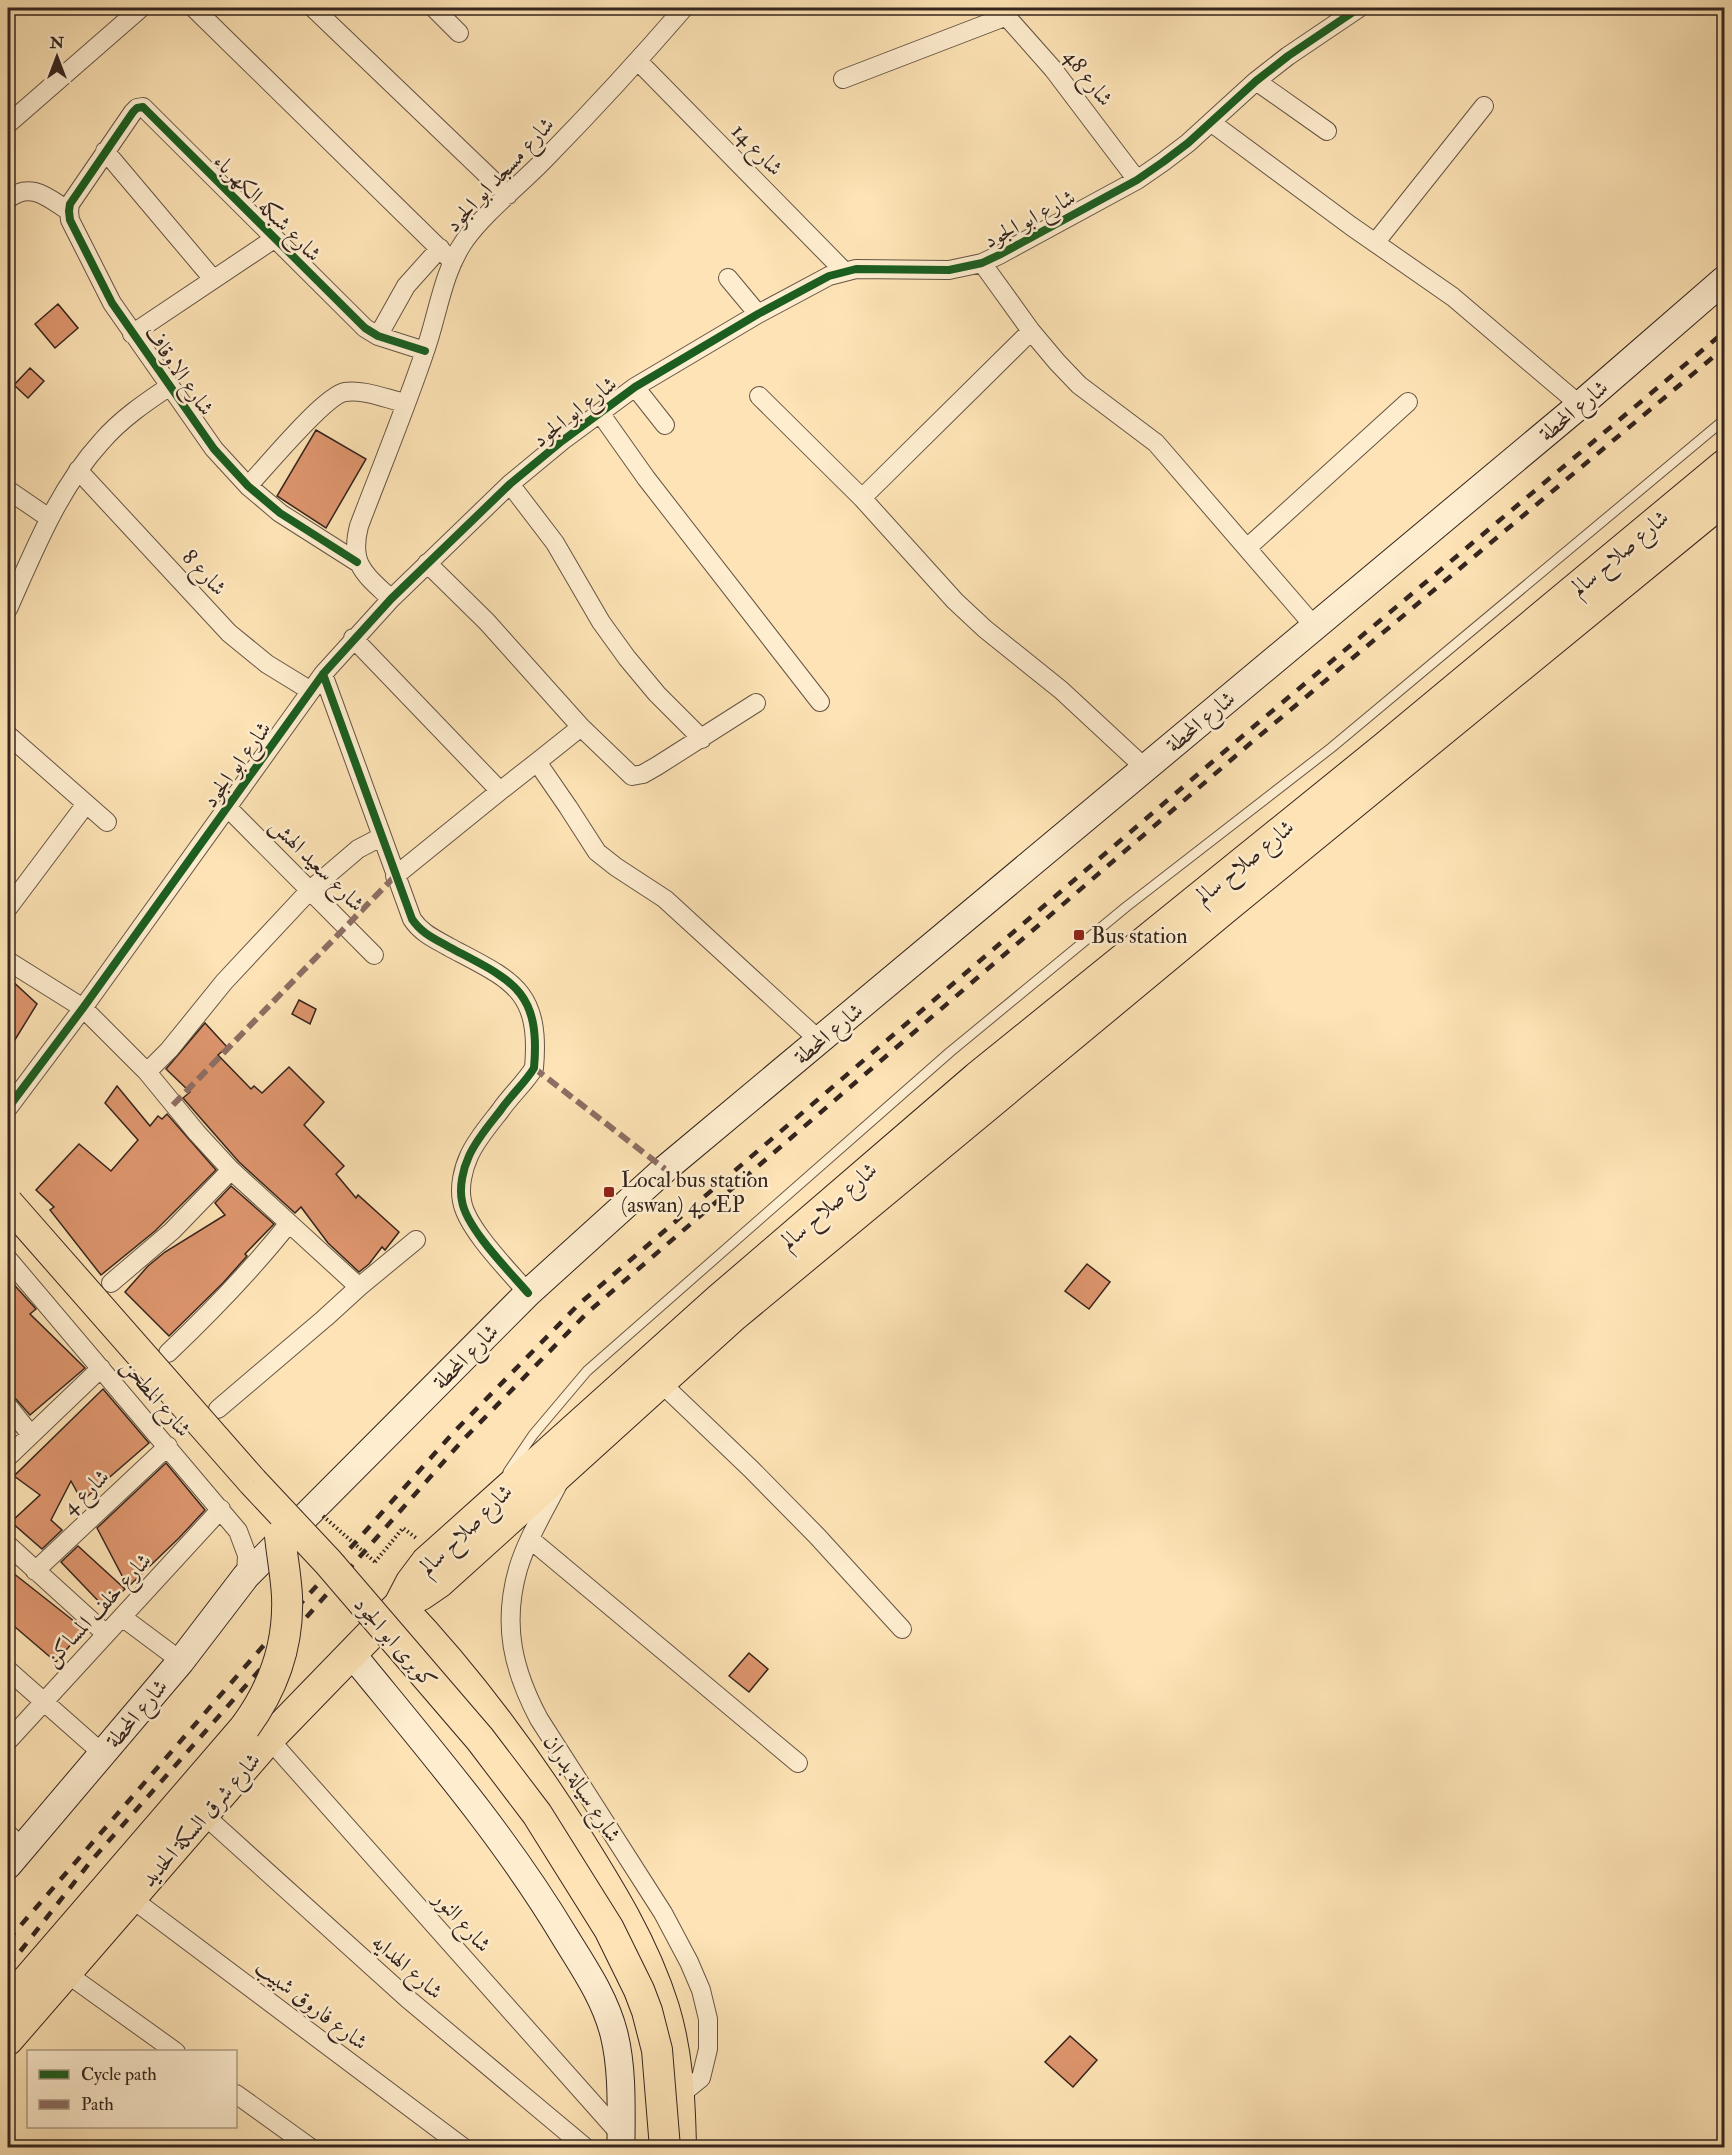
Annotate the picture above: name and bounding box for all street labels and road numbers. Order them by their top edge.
street label: شارع 48 [1054,43,1119,114]
street label: شارع مسجد ابو الجود [439,111,563,241]
street label: شارع 14 [723,117,789,185]
street label: شارع شبكه الكهرباء [204,148,327,271]
street label: شارع ابو الجود [979,183,1082,258]
street label: شارع الاوقاف [135,320,220,423]
street label: شارع ابو الجود [527,370,625,457]
street label: شارع المحطة [1533,374,1617,451]
street label: شارع صلاح سالم [1565,504,1678,606]
street label: شارع 8 [173,544,233,604]
street label: شارع المحطة [1160,685,1244,762]
street label: شارع ابو الجود [196,716,281,816]
street label: شارع سعيد الهش [261,812,370,921]
street label: شارع صلاح سالم [1189,813,1303,914]
street label: شارع المحطة [788,997,872,1074]
street label: شارع صلاح سالم [774,1156,886,1259]
street label: شارع المحطة [427,1318,507,1398]
street label: شارع المطحن [112,1352,197,1445]
street label: شارع 4 [56,1463,118,1524]
street label: شارع صلاح سالم [413,1478,522,1585]
street label: شارع خلف المساكن [38,1547,160,1675]
street label: كوبرى ابو الجود [348,1591,443,1695]
street label: شارع المحطة [100,1673,177,1757]
street label: شارع سيالة بدران [534,1729,627,1850]
street label: شارع شرق السكة الحديد [135,1747,270,1895]
street label: شارع النور [423,1884,497,1961]
street label: شارع الهدايه [363,1928,449,2008]
street label: شارع فاروق شبيب [247,1953,373,2060]

